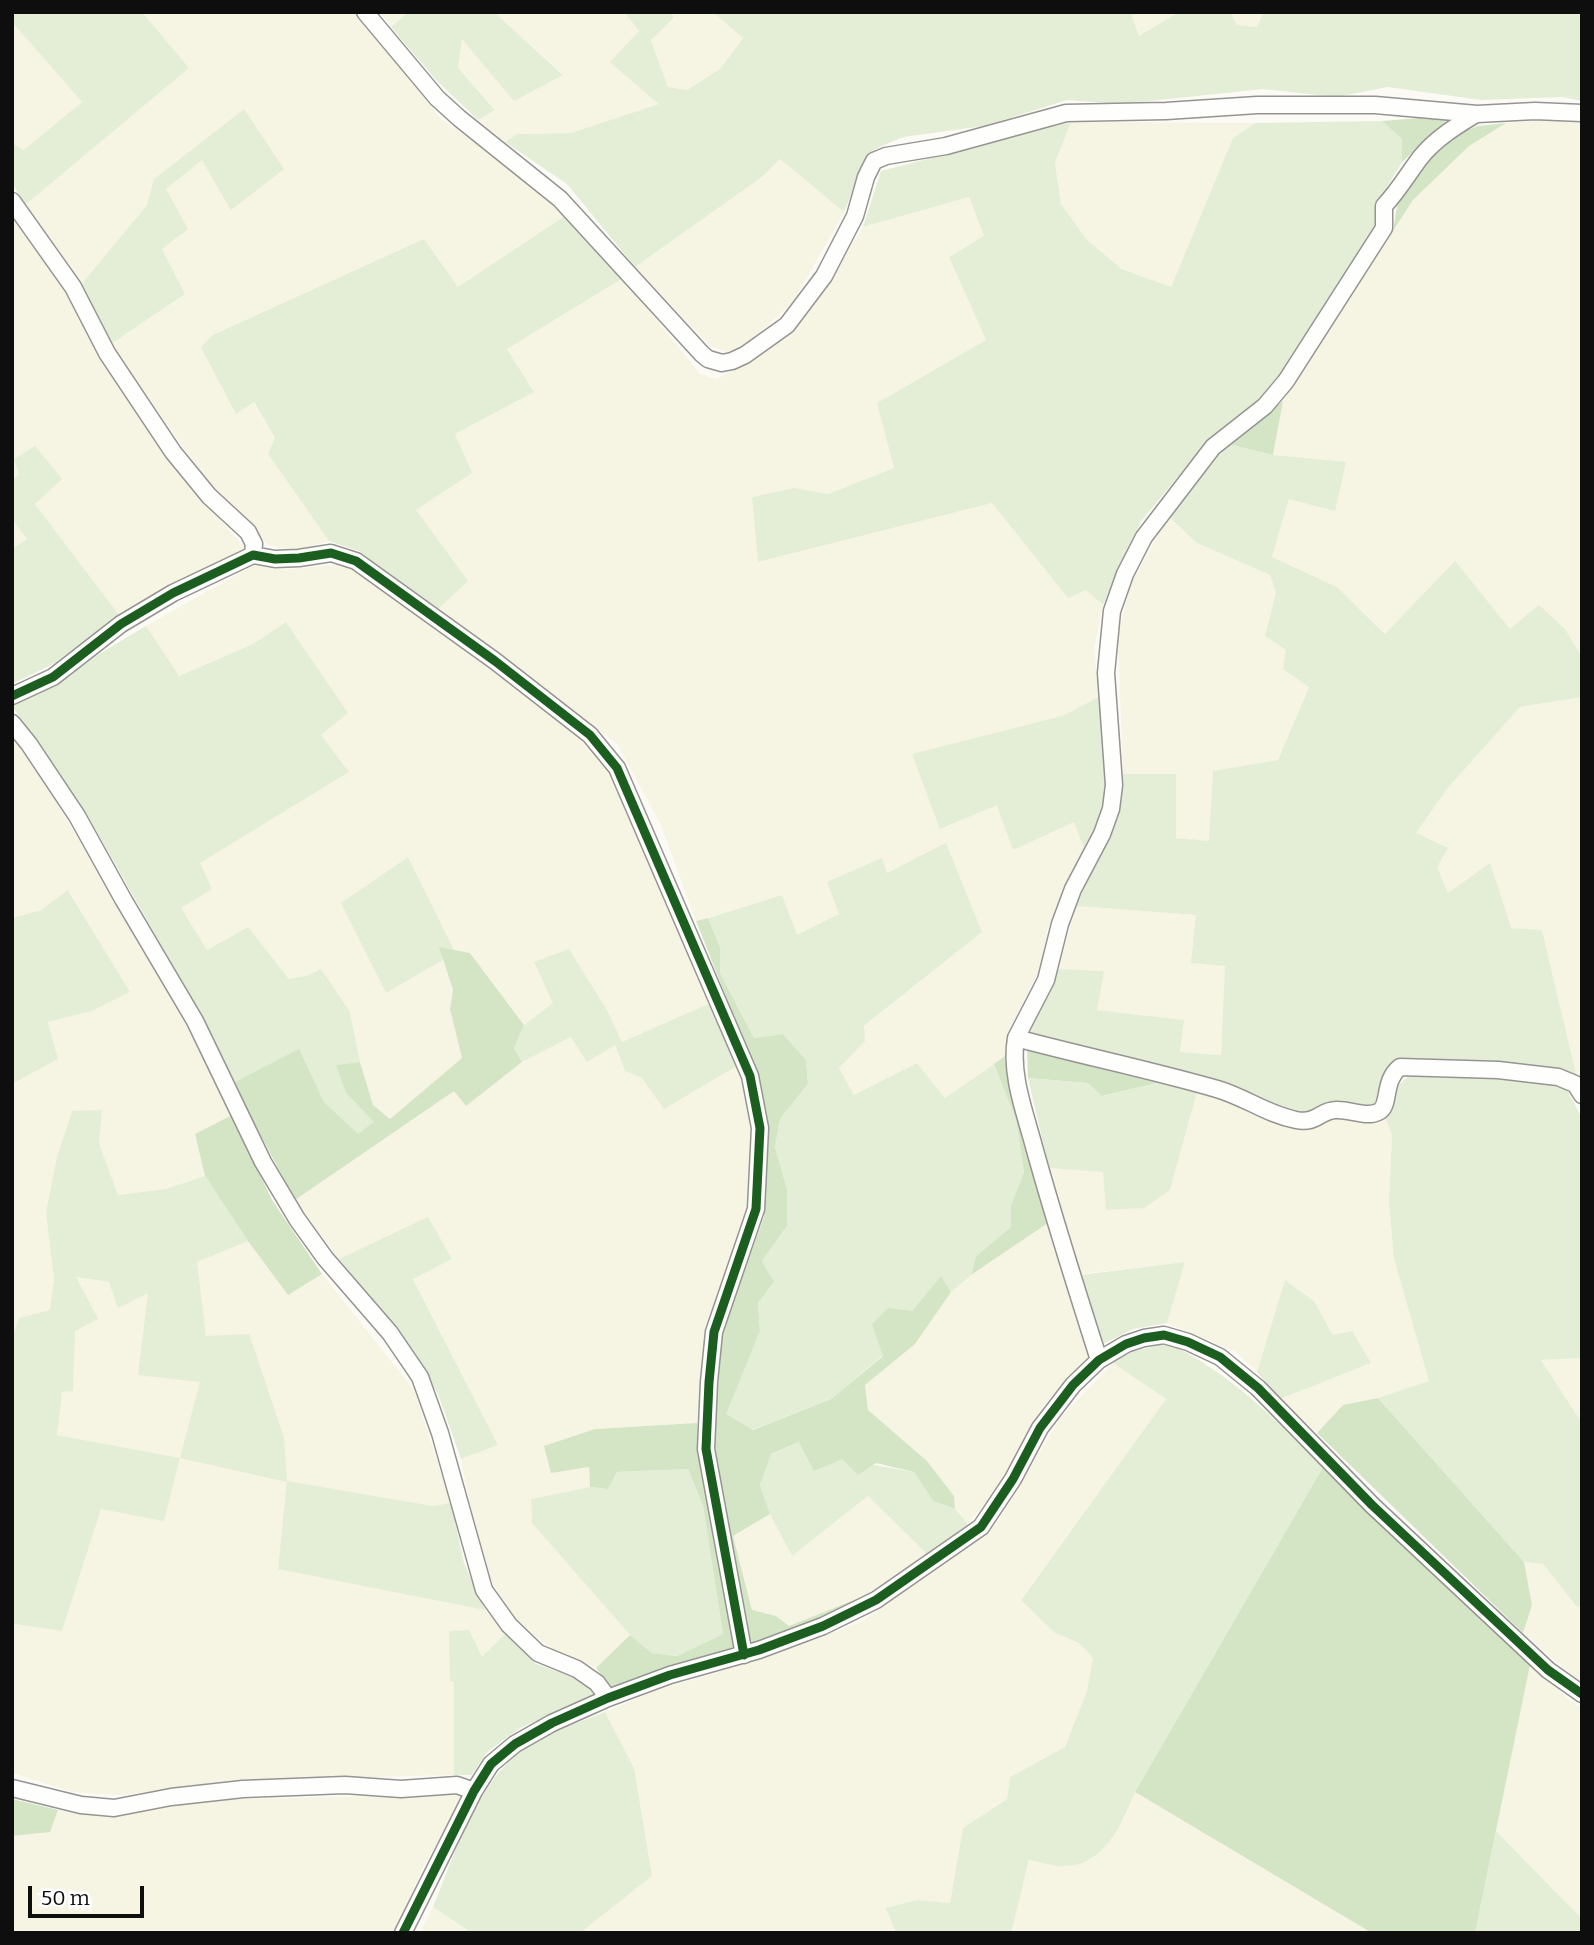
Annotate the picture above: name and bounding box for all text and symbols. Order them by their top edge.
scale bar [32,1871,147,1915]
text: 50 m [41,1885,90,1911]

